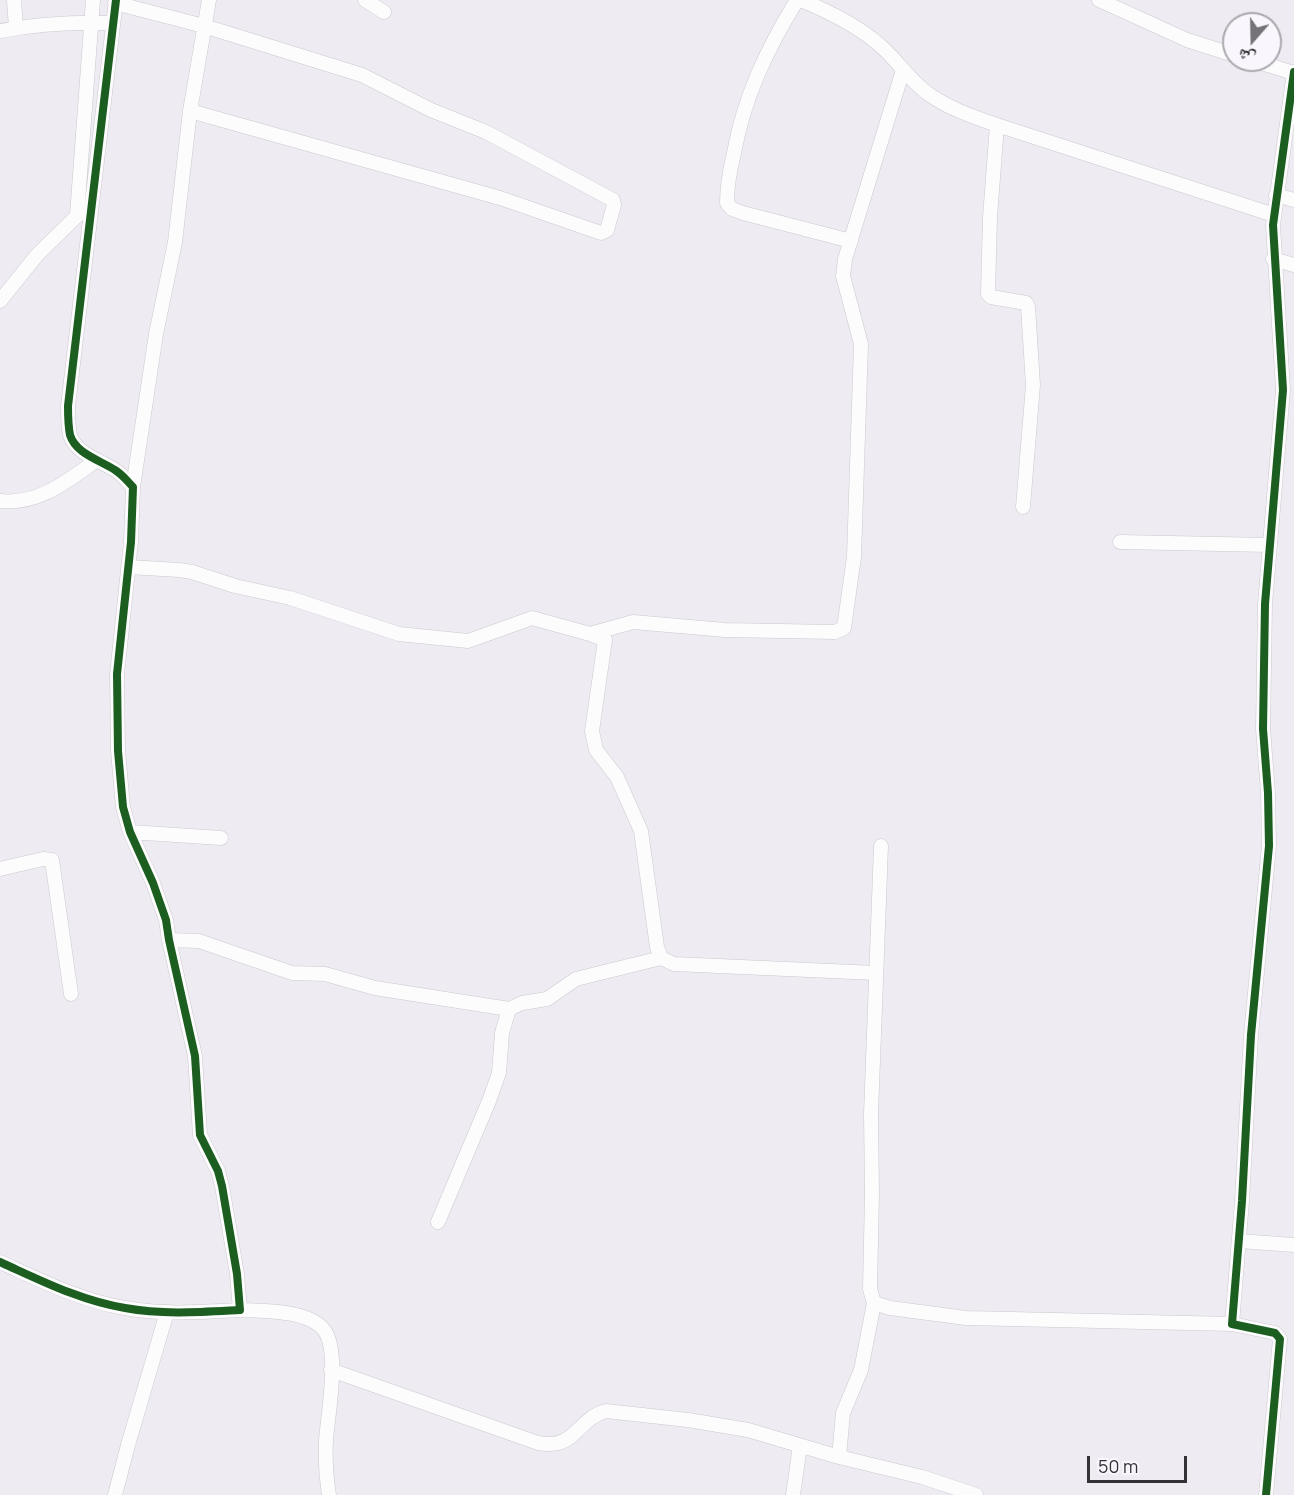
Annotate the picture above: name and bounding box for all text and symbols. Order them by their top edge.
north arrow [1222,12,1282,72]
text: ش [1235,44,1258,70]
scale bar [1090,1444,1190,1482]
text: 50 m [1098,1454,1138,1478]

